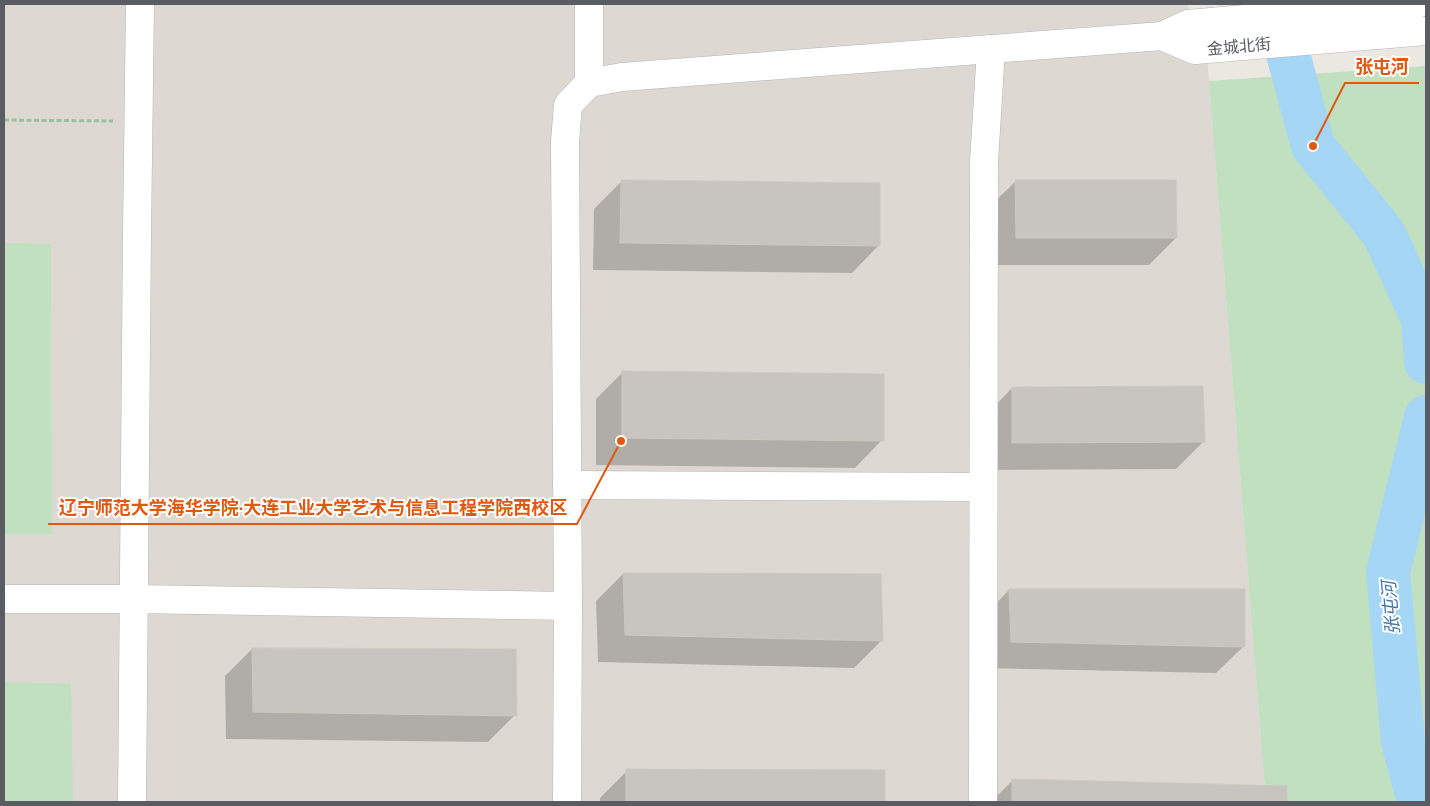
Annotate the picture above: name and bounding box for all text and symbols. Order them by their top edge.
street label: 金城北街 [1206,33,1272,61]
callout: 张屯河 [1345,50,1419,83]
text: 张屯河 [1355,55,1409,79]
callout: 辽宁师范大学海华学院·大连工业大学艺术与信息工程学院西校区 [48,491,577,524]
text: 辽宁师范大学海华学院·大连工业大学艺术与信息工程学院西校区 [59,496,567,520]
water label: 张屯河 [1376,577,1405,636]

